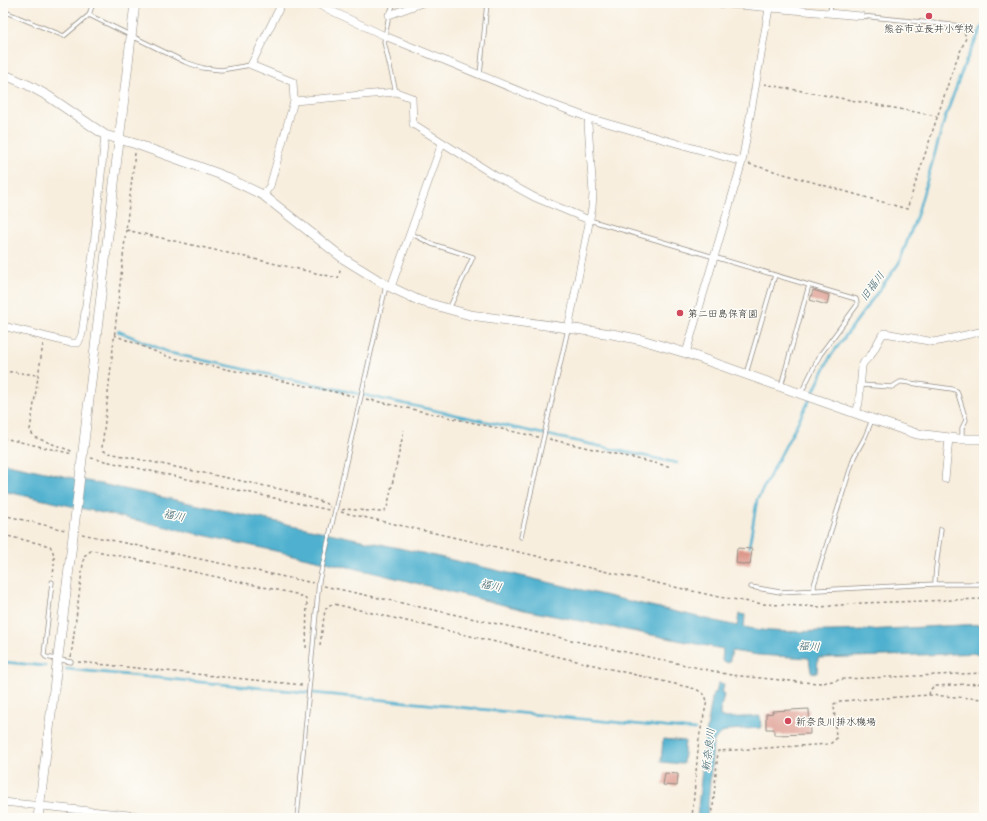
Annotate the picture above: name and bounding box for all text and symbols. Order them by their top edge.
marker: 熊谷市立長井小学校 [924,11,934,21]
place label: 熊谷市立長井小学校 [884,21,974,35]
water label: 旧福川 [856,268,887,303]
place label: 第二田島保育園 [688,306,758,320]
marker: 第二田島保育園 [675,308,685,318]
water label: 福川 [162,505,186,524]
water label: 福川 [479,575,503,594]
water label: 福川 [798,637,821,654]
place label: 新奈良川排水機場 [796,714,876,728]
marker: 新奈良川排水機場 [783,716,793,726]
water label: 新奈良川 [697,727,718,773]

